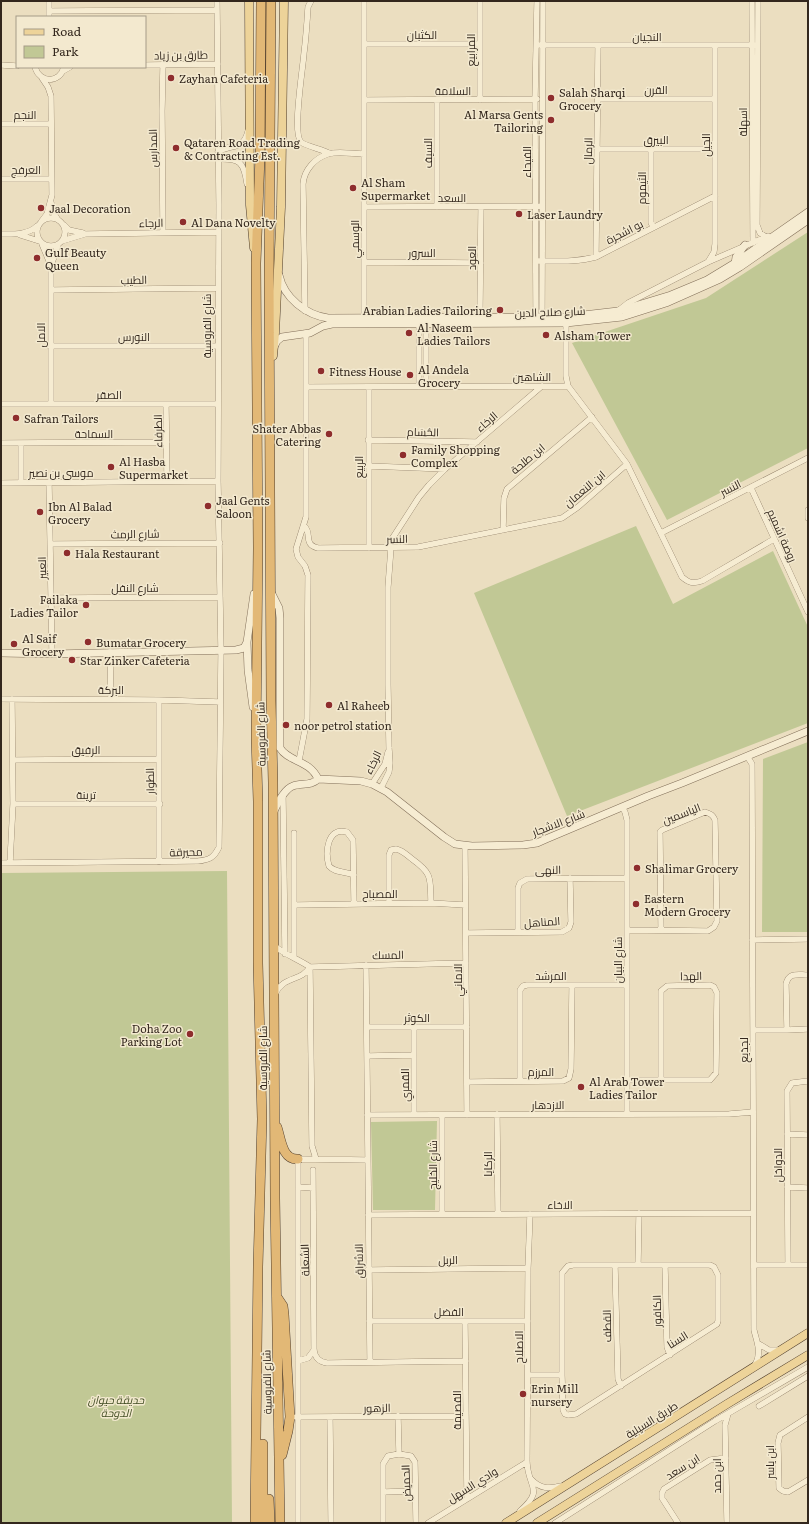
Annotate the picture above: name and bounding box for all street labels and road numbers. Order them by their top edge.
street label: الكثبان [407,26,437,42]
street label: النجيان [632,28,662,44]
street label: المرابيع [462,34,479,66]
street label: طارق بن زياد [154,46,208,62]
street label: القرن [644,81,668,97]
street label: السلامة [435,82,471,98]
street label: النجم [13,106,37,123]
street label: اسهلة [734,107,750,137]
street label: المدارس [144,129,160,167]
street label: البيرق [643,131,669,147]
street label: الجيل [697,133,713,157]
street label: الرمال [579,137,595,165]
street label: السيف [419,138,435,168]
street label: الفيحاء [518,146,534,178]
street label: العرفج [11,161,41,178]
street label: الثيموم [633,171,650,205]
street label: السعد [438,189,466,205]
street label: الرجاء [139,214,163,230]
street label: بو اشجرة [603,215,645,247]
street label: الوسمي [346,220,364,258]
street label: السرور [407,244,436,260]
street label: العود [463,246,479,270]
street label: الطيب [121,271,147,287]
street label: شارع الفروسية [198,294,215,358]
street label: شارع صلاح الدين [514,302,586,321]
street label: الامل [32,323,48,347]
street label: النورس [118,328,150,344]
street label: الشاهين [513,368,551,384]
street label: الصقر [95,386,122,402]
street label: الرخاء [471,407,501,435]
street label: الطرفاء [149,414,165,448]
street label: الحُسَام [407,423,439,440]
street label: السماحة [75,425,113,441]
street label: ابن طلحة [506,439,548,477]
street label: الربيع [350,456,367,478]
street label: موسى بن نصير [27,464,94,480]
street label: ابن النعمان [560,466,608,510]
street label: النسر [716,475,743,500]
street label: روضة اشميم [763,506,802,565]
street label: شارع الرمث [110,525,160,542]
street label: النسر [385,530,408,546]
street label: العبير [33,556,49,581]
street label: شارع النفل [111,579,159,596]
street label: البركة [98,681,124,697]
street label: شارع الفروسية [251,702,270,766]
street label: الرفيق [71,741,101,757]
street label: الرخاء [359,747,385,777]
street label: الطوار [141,768,157,795]
street label: ترينة [76,786,96,802]
street label: الياسمين [659,798,703,828]
street label: شارع الاشجار [528,805,587,841]
street label: محيرقة [169,842,203,860]
street label: النهى [535,861,561,877]
street label: المصباح [362,885,398,902]
street label: المناهل [523,912,561,930]
street label: شارع البيان [609,937,626,983]
street label: المسك [372,946,404,962]
street label: الاماني [449,963,467,997]
street label: المرشد [535,967,567,983]
street label: الهدا [680,967,702,983]
street label: الكوثر [403,1009,430,1025]
street label: شارع الفروسية [254,1026,271,1090]
street label: لجذيع [735,1037,752,1063]
street label: المرزم [528,1063,554,1080]
street label: القمري [396,1068,414,1102]
street label: الازدهار [530,1096,565,1112]
street label: شارع الخليج [424,1140,441,1190]
street label: الدواخل [769,1148,785,1182]
street label: الركايا [479,1151,495,1177]
street label: الاخاء [547,1196,573,1212]
street label: الشعلة [295,1244,313,1276]
street label: الاشراق [350,1244,366,1278]
street label: الربل [438,1251,458,1267]
street label: الكافور [648,1295,664,1328]
street label: الفضل [434,1303,464,1319]
street label: القطف [598,1309,614,1343]
street label: السنا [663,1326,691,1352]
street label: الاصلاح [510,1331,527,1363]
street label: شارع الفروسية [257,1350,276,1414]
street label: القصيمة [448,1390,464,1430]
street label: طريق السيلية [622,1397,680,1441]
street label: الزهور [362,1399,391,1415]
street label: ابن ياسر [761,1445,777,1480]
street label: ابن سعد [662,1449,702,1483]
street label: ابن حمد [708,1458,724,1494]
street label: وادي السهل [444,1462,501,1508]
street label: الحميض [396,1464,414,1502]

